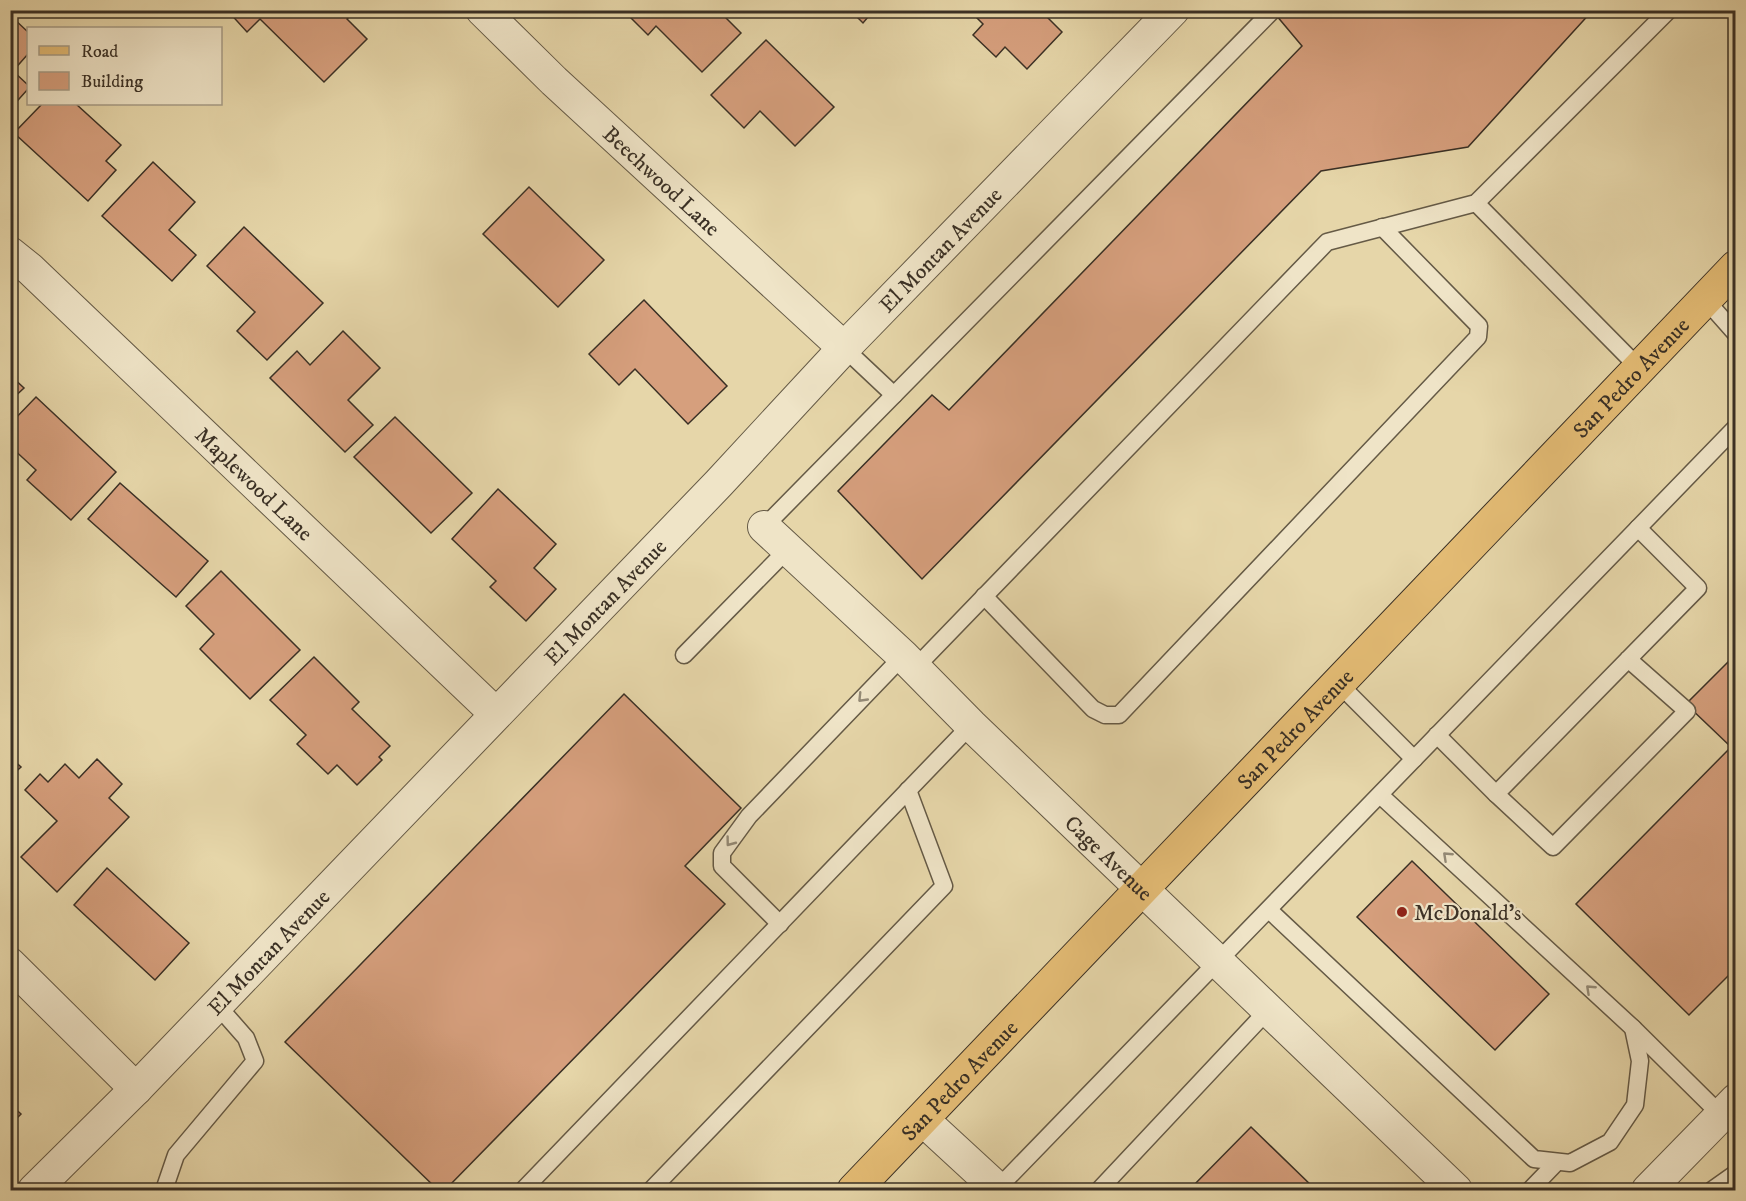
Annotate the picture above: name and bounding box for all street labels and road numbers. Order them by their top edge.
street label: Beechwood Lane [597,121,725,242]
street label: El Montan Avenue [874,182,1008,319]
street label: San Pedro Avenue [1568,312,1696,444]
street label: Maplewood Lane [189,422,318,547]
street label: El Montan Avenue [539,534,673,671]
street label: San Pedro Avenue [1232,664,1360,796]
street label: Cage Avenue [1058,810,1158,907]
street label: El Montan Avenue [202,884,336,1022]
street label: San Pedro Avenue [896,1015,1024,1147]

